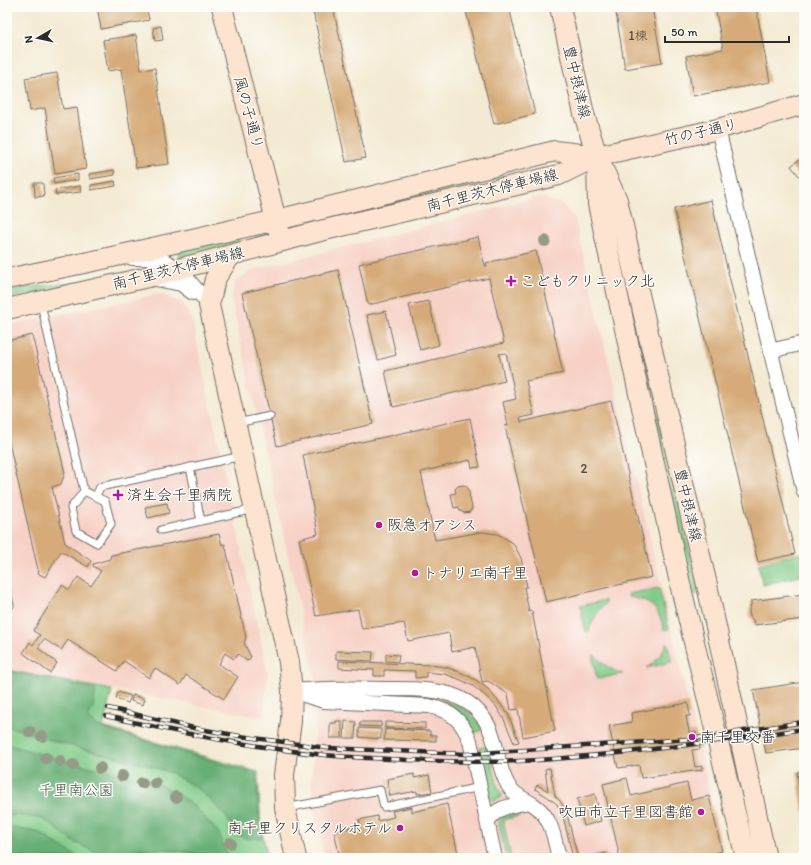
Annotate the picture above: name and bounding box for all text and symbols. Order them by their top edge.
north arrow [18,18,58,58]
scale bar [665,18,789,44]
text: 50 m [671,25,697,39]
house number: 1棟 [628,28,648,43]
text: N [22,35,36,44]
street label: 豊中摂津線 [560,43,594,121]
street label: 風の子通り [231,74,267,152]
street label: 竹の子通り [662,115,740,149]
street label: 南千里茨木停車場線 [424,165,560,215]
street label: 南千里茨木停車場線 [110,243,246,293]
place label: こどもクリニック北 [520,272,655,290]
marker: こどもクリニック北 [505,275,517,287]
house number: 2 [581,461,588,476]
street label: 豊中摂津線 [671,466,705,544]
place label: 済生会千里病院 [127,486,232,504]
marker: 済生会千里病院 [112,489,124,501]
place label: 阪急オアシス [387,516,477,534]
marker: 阪急オアシス [374,520,384,530]
place label: トナリエ南千里 [423,564,528,582]
marker: トナリエ南千里 [410,568,420,578]
place label: 南千里交番 [700,728,775,746]
marker: 南千里交番 [687,732,697,742]
park label: 千里南公園 [38,781,114,799]
place label: 吹田市立千里図書館 [558,803,693,821]
marker: 吹田市立千里図書館 [696,807,706,817]
place label: 南千里クリスタルホテル [228,819,392,837]
marker: 南千里クリスタルホテル [395,823,405,833]

